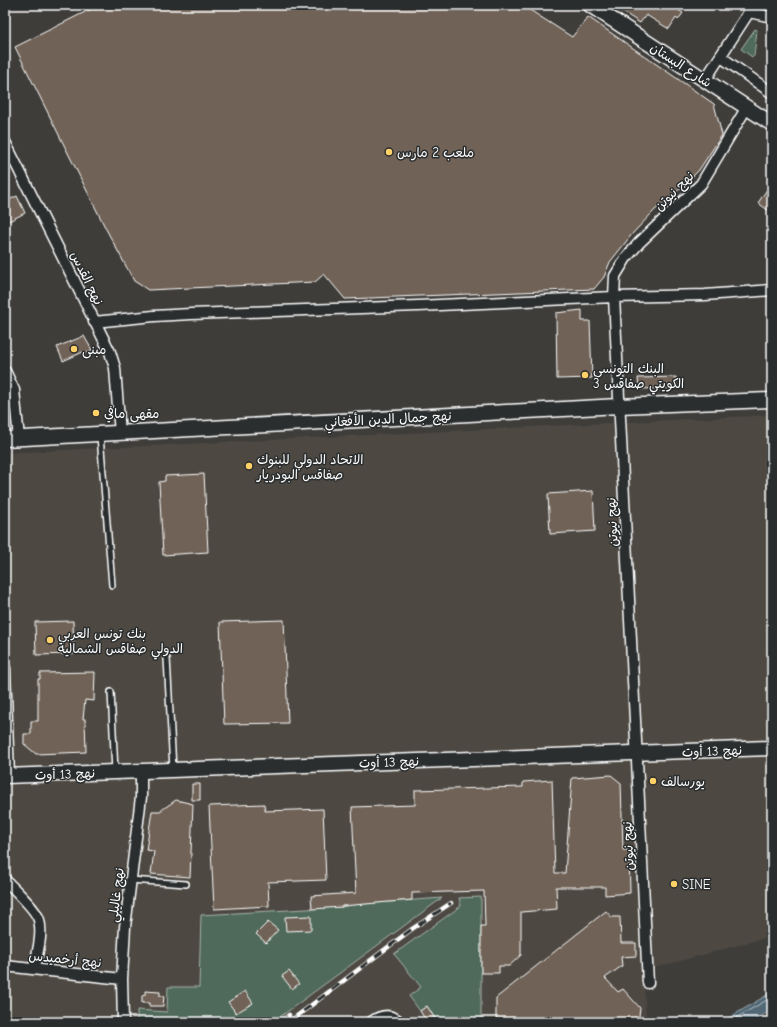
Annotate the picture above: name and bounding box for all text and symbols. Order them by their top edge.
street label: شارع البستان [647,40,714,92]
place label: ملعب 2 مارس [397,145,474,161]
marker: ملعب 2 مارس [384,147,394,157]
street label: نهج نيوتن [651,168,698,215]
street label: نهج القدس [66,249,106,308]
place label: مبنى [82,342,106,359]
marker: مبنى [69,344,79,354]
place label: البنك التونسي الكويتي صفاقس 3 [593,361,684,395]
marker: البنك التونسي الكويتي صفاقس 3 [580,370,590,380]
place label: مقهى مافي [104,405,159,423]
street label: نهج جمال الدين الأفغاني [324,407,452,434]
marker: مقهى مافي [91,408,101,418]
place label: الاتحاد الدولي للبنوك صفاقس البودريار [256,452,363,483]
marker: الاتحاد الدولي للبنوك صفاقس البودريار [244,461,254,471]
street label: نهج نيوتن [603,497,623,547]
place label: بنك تونس العربي الدولي صفاقس الشمالية [58,626,183,660]
marker: بنك تونس العربي الدولي صفاقس الشمالية [45,635,55,645]
street label: نهج 13 أوت [682,742,743,762]
street label: نهج 13 أوت [359,753,420,773]
street label: نهج 13 أوت [35,765,96,785]
place label: يورسالف [661,774,705,790]
marker: يورسالف [648,776,658,786]
street label: نهج نيوتن [619,821,639,871]
street label: نهج غاليلي [105,867,131,924]
place label: SINE [682,877,711,892]
marker: SINE [669,879,679,889]
street label: نهج أرخميدس [28,948,102,972]

